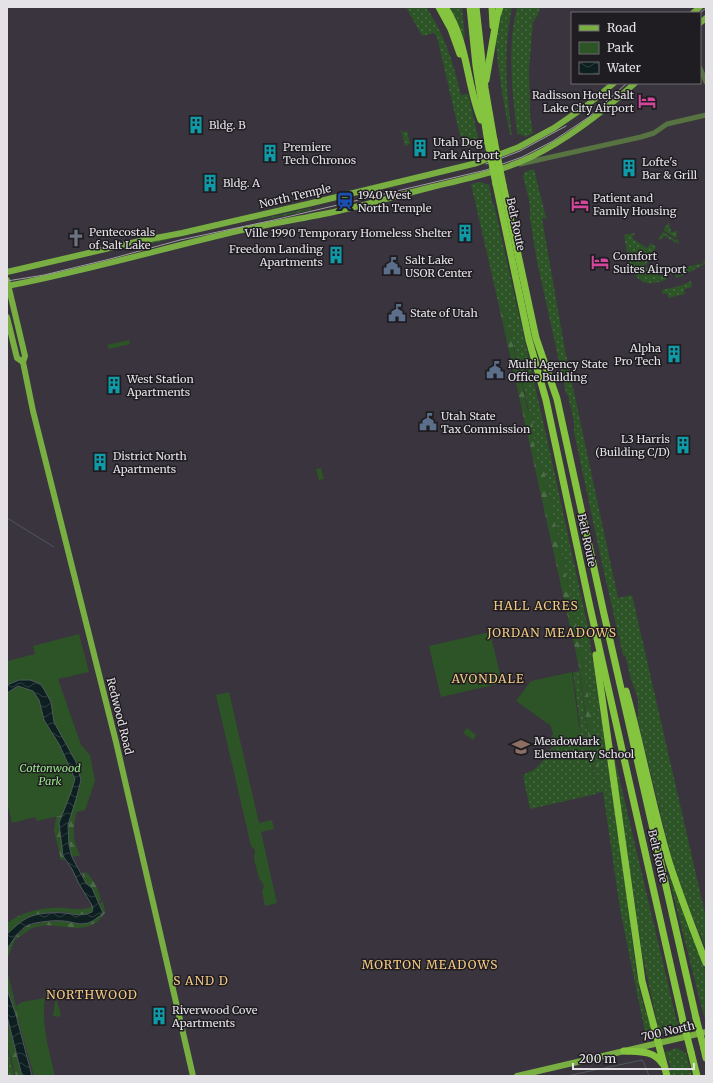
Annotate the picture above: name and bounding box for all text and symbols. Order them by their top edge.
legend [571,12,701,84]
text: Road [607,20,636,35]
text: Park [607,40,634,55]
text: Water [606,60,642,75]
place label: Radisson Hotel Salt Lake City Airport [532,88,635,115]
hotel icon: Radisson Hotel Salt Lake City Airport [637,91,657,111]
building icon: Bldg. B [186,115,206,135]
place label: Bldg. B [209,118,246,132]
place label: Utah Dog Park Airport [433,135,500,162]
building icon: Utah Dog Park Airport [410,138,430,158]
place label: Premiere Tech Chronos [283,140,356,167]
building icon: Premiere Tech Chronos [260,143,280,163]
place label: Lofte's Bar & Grill [642,155,698,182]
building icon: Lofte's Bar & Grill [619,158,639,178]
building icon: Bldg. A [200,173,220,193]
place label: Bldg. A [223,176,260,190]
street label: North Temple [258,181,333,211]
place label: 1940 West North Temple [358,188,432,215]
station icon: 1940 West North Temple [335,191,355,211]
place label: Patient and Family Housing [593,191,677,218]
hotel icon: Patient and Family Housing [570,194,590,214]
street label: Belt Route [504,196,529,252]
building icon: Ville 1990 Temporary Homeless Shelter [455,223,475,243]
place label: Pentecostals of Salt Lake [89,225,155,252]
place label: Ville 1990 Temporary Homeless Shelter [244,226,452,240]
church icon: Pentecostals of Salt Lake [66,228,86,248]
place label: Freedom Landing Apartments [229,242,323,269]
building icon: Freedom Landing Apartments [326,245,346,265]
place label: Comfort Suites Airport [613,249,687,276]
hotel icon: Comfort Suites Airport [590,252,610,272]
place label: Salt Lake USOR Center [405,253,472,280]
public building icon: Salt Lake USOR Center [382,256,402,276]
public building icon: State of Utah [387,303,407,323]
place label: State of Utah [410,306,478,320]
place label: Alpha Pro Tech [614,341,662,368]
building icon: Alpha Pro Tech [664,344,684,364]
place label: Multi Agency State Office Building [508,357,608,384]
public building icon: Multi Agency State Office Building [485,360,505,380]
place label: West Station Apartments [126,372,195,399]
building icon: West Station Apartments [104,375,124,395]
place label: Utah State Tax Commission [441,409,531,436]
public building icon: Utah State Tax Commission [418,412,438,432]
place label: L3 Harris (Building C/D) [595,432,670,459]
building icon: L3 Harris (Building C/D) [673,435,693,455]
place label: District North Apartments [112,449,187,476]
building icon: District North Apartments [90,452,110,472]
street label: Belt Route [575,512,600,568]
district label: HALL ACRES [493,598,579,613]
district label: JORDAN MEADOWS [486,625,617,640]
district label: AVONDALE [450,671,525,686]
street label: Redwood Road [104,676,136,756]
place label: Meadowlark Elementary School [534,734,635,761]
school or university icon: Meadowlark Elementary School [511,737,531,757]
park label: Cottonwood Park [19,761,81,788]
street label: Belt Route [645,828,671,884]
district label: MORTON MEADOWS [362,957,498,972]
district label: S AND D [173,973,229,988]
district label: NORTHWOOD [46,987,138,1002]
place label: Riverwood Cove Apartments [171,1003,258,1030]
building icon: Riverwood Cove Apartments [149,1006,169,1026]
street label: 700 North [640,1018,697,1044]
scale bar [573,1045,694,1071]
text: 200 m [579,1051,616,1066]

